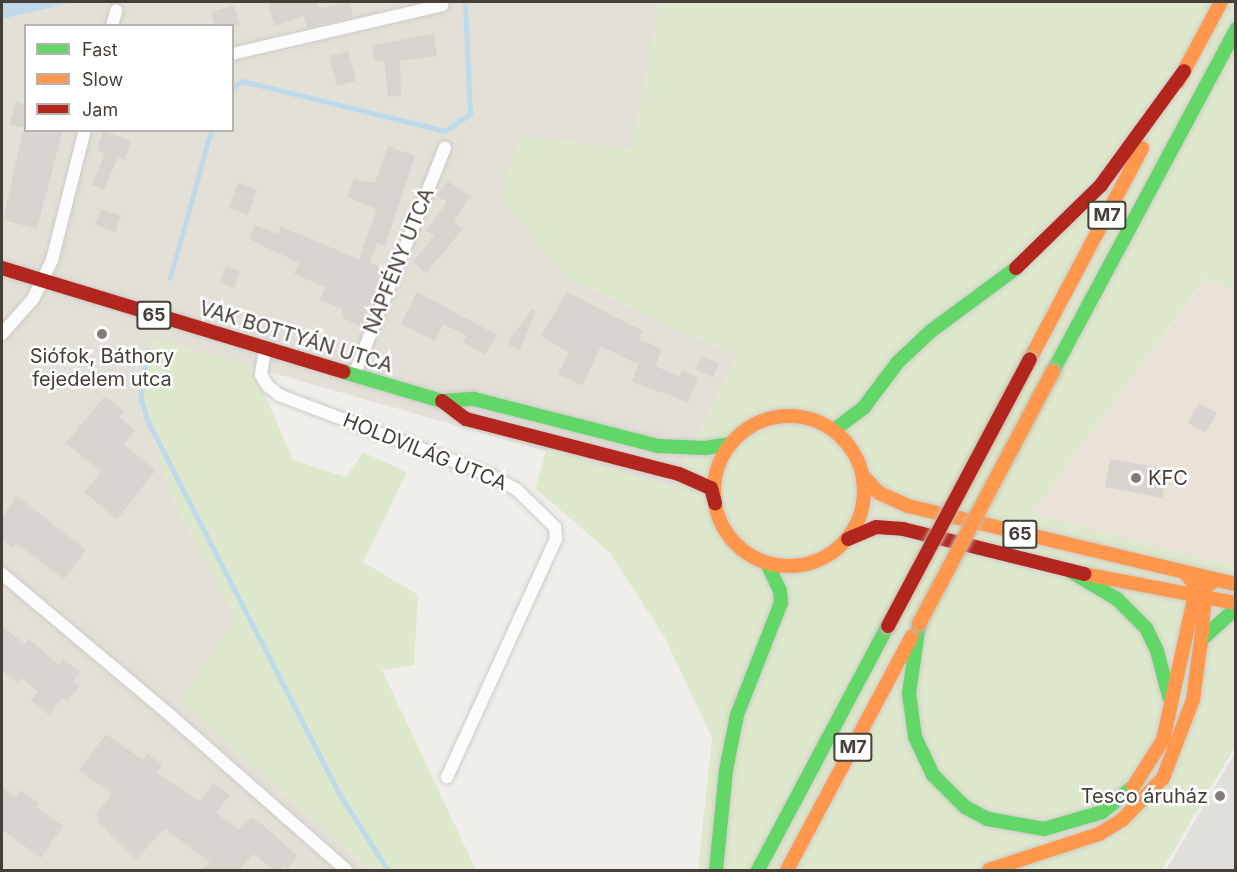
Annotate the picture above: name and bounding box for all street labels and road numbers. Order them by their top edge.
street label: NAPFÉNY UTCA [359,185,439,337]
road number: M7 [1086,200,1128,230]
street label: VAK BOTTYÁN UTCA [196,296,396,378]
road number: 65 [136,300,172,330]
street label: HOLDVILÁG UTCA [340,408,510,496]
road number: 65 [1002,519,1038,549]
road number: M7 [832,732,874,762]

